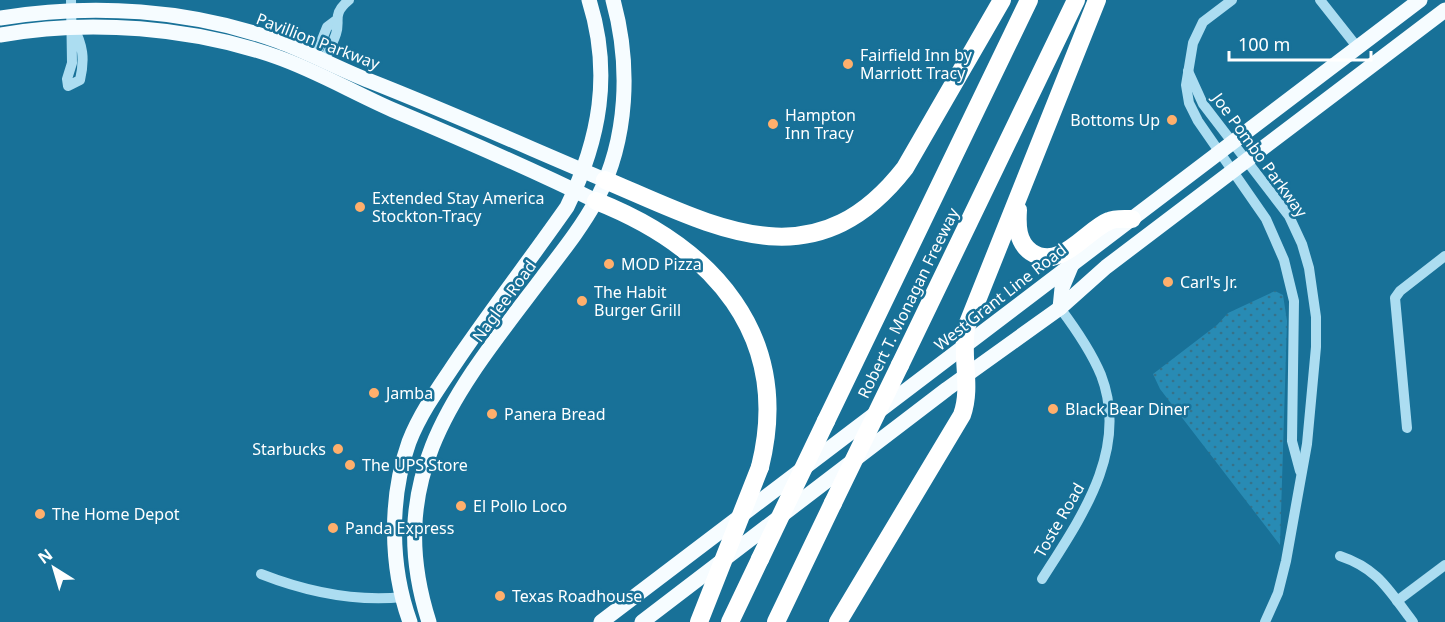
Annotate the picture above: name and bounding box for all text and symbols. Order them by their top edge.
street label: Pavillion Parkway [253,7,384,75]
scale bar [1229,24,1372,62]
text: 100 m [1238,32,1290,56]
place label: Fairfield Inn by Marriott Tracy [860,44,973,84]
marker: Fairfield Inn by Marriott Tracy [841,57,855,71]
street label: Joe Pombo Parkway [1206,87,1313,222]
place label: Hampton Inn Tracy [785,104,856,144]
place label: Bottoms Up [1070,109,1160,131]
marker: Bottoms Up [1165,113,1179,127]
marker: Hampton Inn Tracy [766,117,780,131]
place label: Extended Stay America Stockton-Tracy [372,187,544,227]
marker: Extended Stay America Stockton-Tracy [353,200,367,214]
street label: Robert T. Monagan Freeway [852,203,964,402]
street label: West Grant Line Road [929,238,1071,356]
place label: MOD Pizza [621,253,702,275]
street label: Naglee Road [467,256,541,346]
marker: MOD Pizza [602,257,616,271]
place label: Carl's Jr. [1180,271,1237,293]
marker: Carl's Jr. [1161,275,1175,289]
place label: The Habit Burger Grill [594,281,681,321]
marker: The Habit Burger Grill [575,294,589,308]
place label: Jamba [384,382,433,404]
marker: Jamba [367,386,381,400]
place label: Black Bear Diner [1065,398,1190,420]
marker: Black Bear Diner [1046,402,1060,416]
place label: Panera Bread [504,403,606,425]
marker: Panera Bread [485,407,499,421]
place label: Starbucks [252,438,326,460]
marker: Starbucks [331,442,345,456]
place label: The UPS Store [362,454,468,476]
marker: The UPS Store [343,458,357,472]
street label: Toste Road [1029,479,1089,561]
place label: El Pollo Loco [473,495,567,517]
marker: El Pollo Loco [454,499,468,513]
place label: The Home Depot [52,503,180,525]
marker: The Home Depot [33,507,47,521]
place label: Panda Express [345,517,454,539]
marker: Panda Express [326,521,340,535]
north arrow [24,538,84,598]
text: N [33,543,57,569]
place label: Texas Roadhouse [512,585,642,607]
marker: Texas Roadhouse [493,589,507,603]

